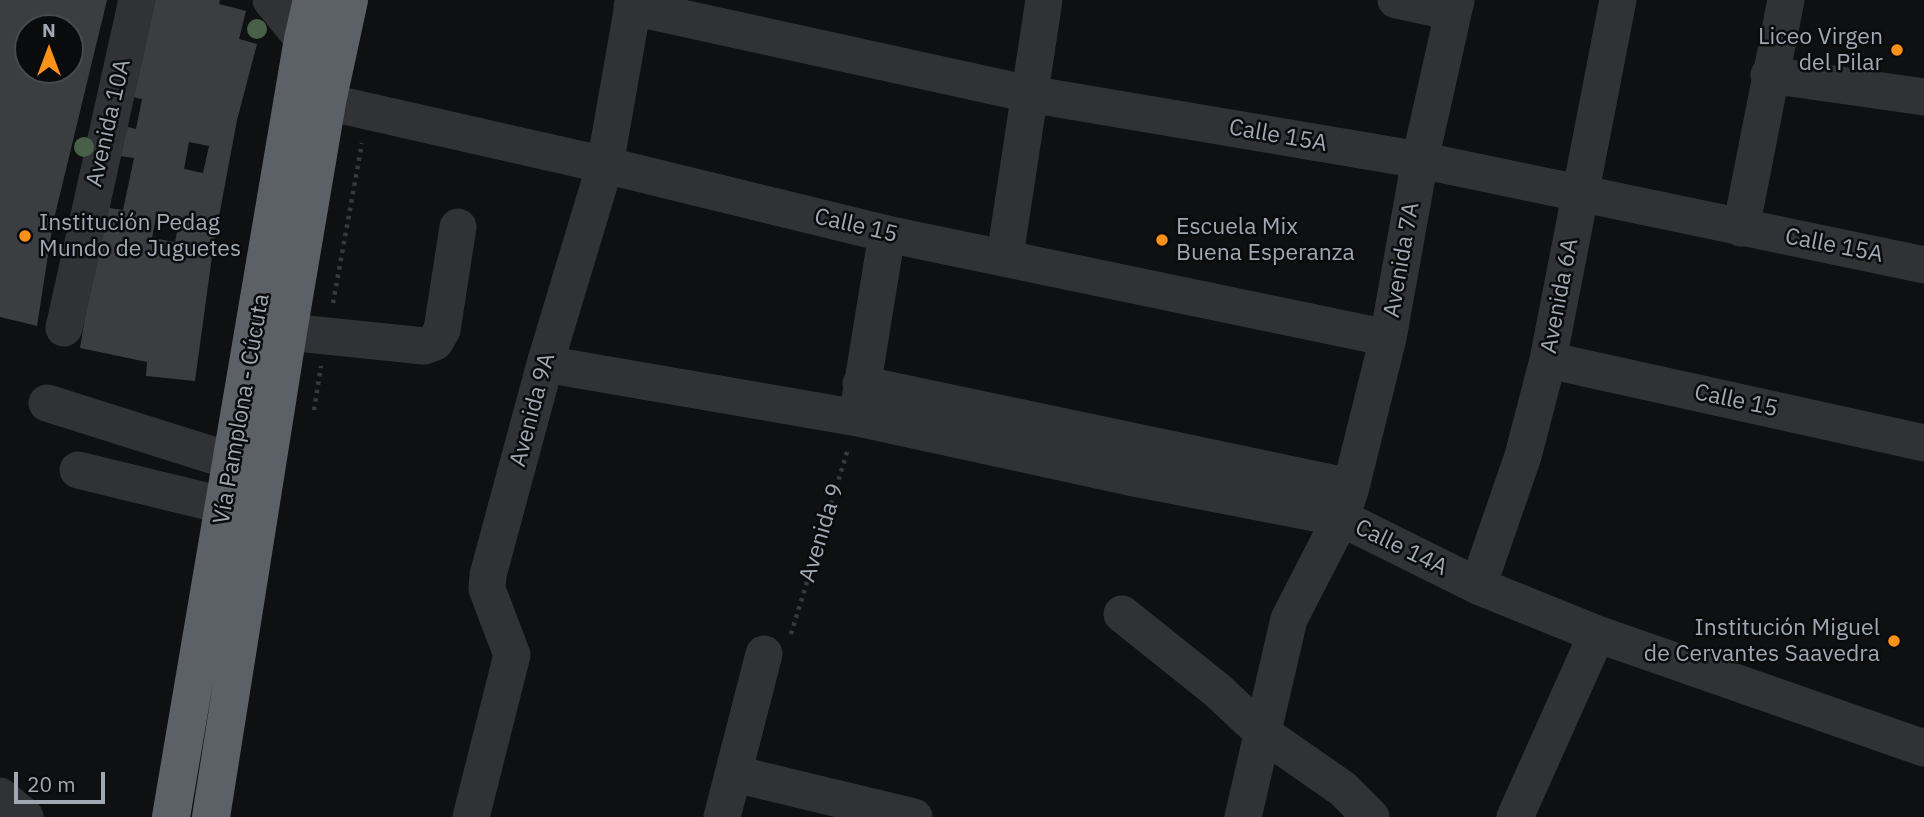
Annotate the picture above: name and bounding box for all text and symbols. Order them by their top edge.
north arrow [14,14,84,84]
text: N [42,18,56,42]
place label: Liceo Virgen del Pilar [1758,23,1883,77]
marker: Liceo Virgen del Pilar [1889,42,1905,58]
street label: Avenida 10A [81,56,137,190]
street label: Calle 15A [1227,114,1329,158]
street label: Avenida 7A [1378,200,1426,320]
street label: Calle 15 [812,203,900,249]
place label: Institución Pedag Mundo de Juguetes [39,209,241,263]
place label: Escuela Mix Buena Esperanza [1176,213,1355,267]
street label: Calle 15A [1783,223,1885,269]
marker: Institución Pedag Mundo de Juguetes [17,228,33,244]
marker: Escuela Mix Buena Esperanza [1154,232,1170,248]
street label: Avenida 6A [1535,236,1585,356]
street label: Vía Pamplona - Cúcuta [208,292,276,526]
street label: Avenida 9A [505,350,561,470]
street label: Calle 15 [1692,379,1780,423]
street label: Avenida 9 [794,480,850,586]
street label: Calle 14A [1350,514,1452,582]
place label: Institución Miguel de Cervantes Saavedra [1644,614,1880,668]
marker: Institución Miguel de Cervantes Saavedra [1886,633,1902,649]
scale bar [18,758,108,802]
text: 20 m [27,770,76,798]

